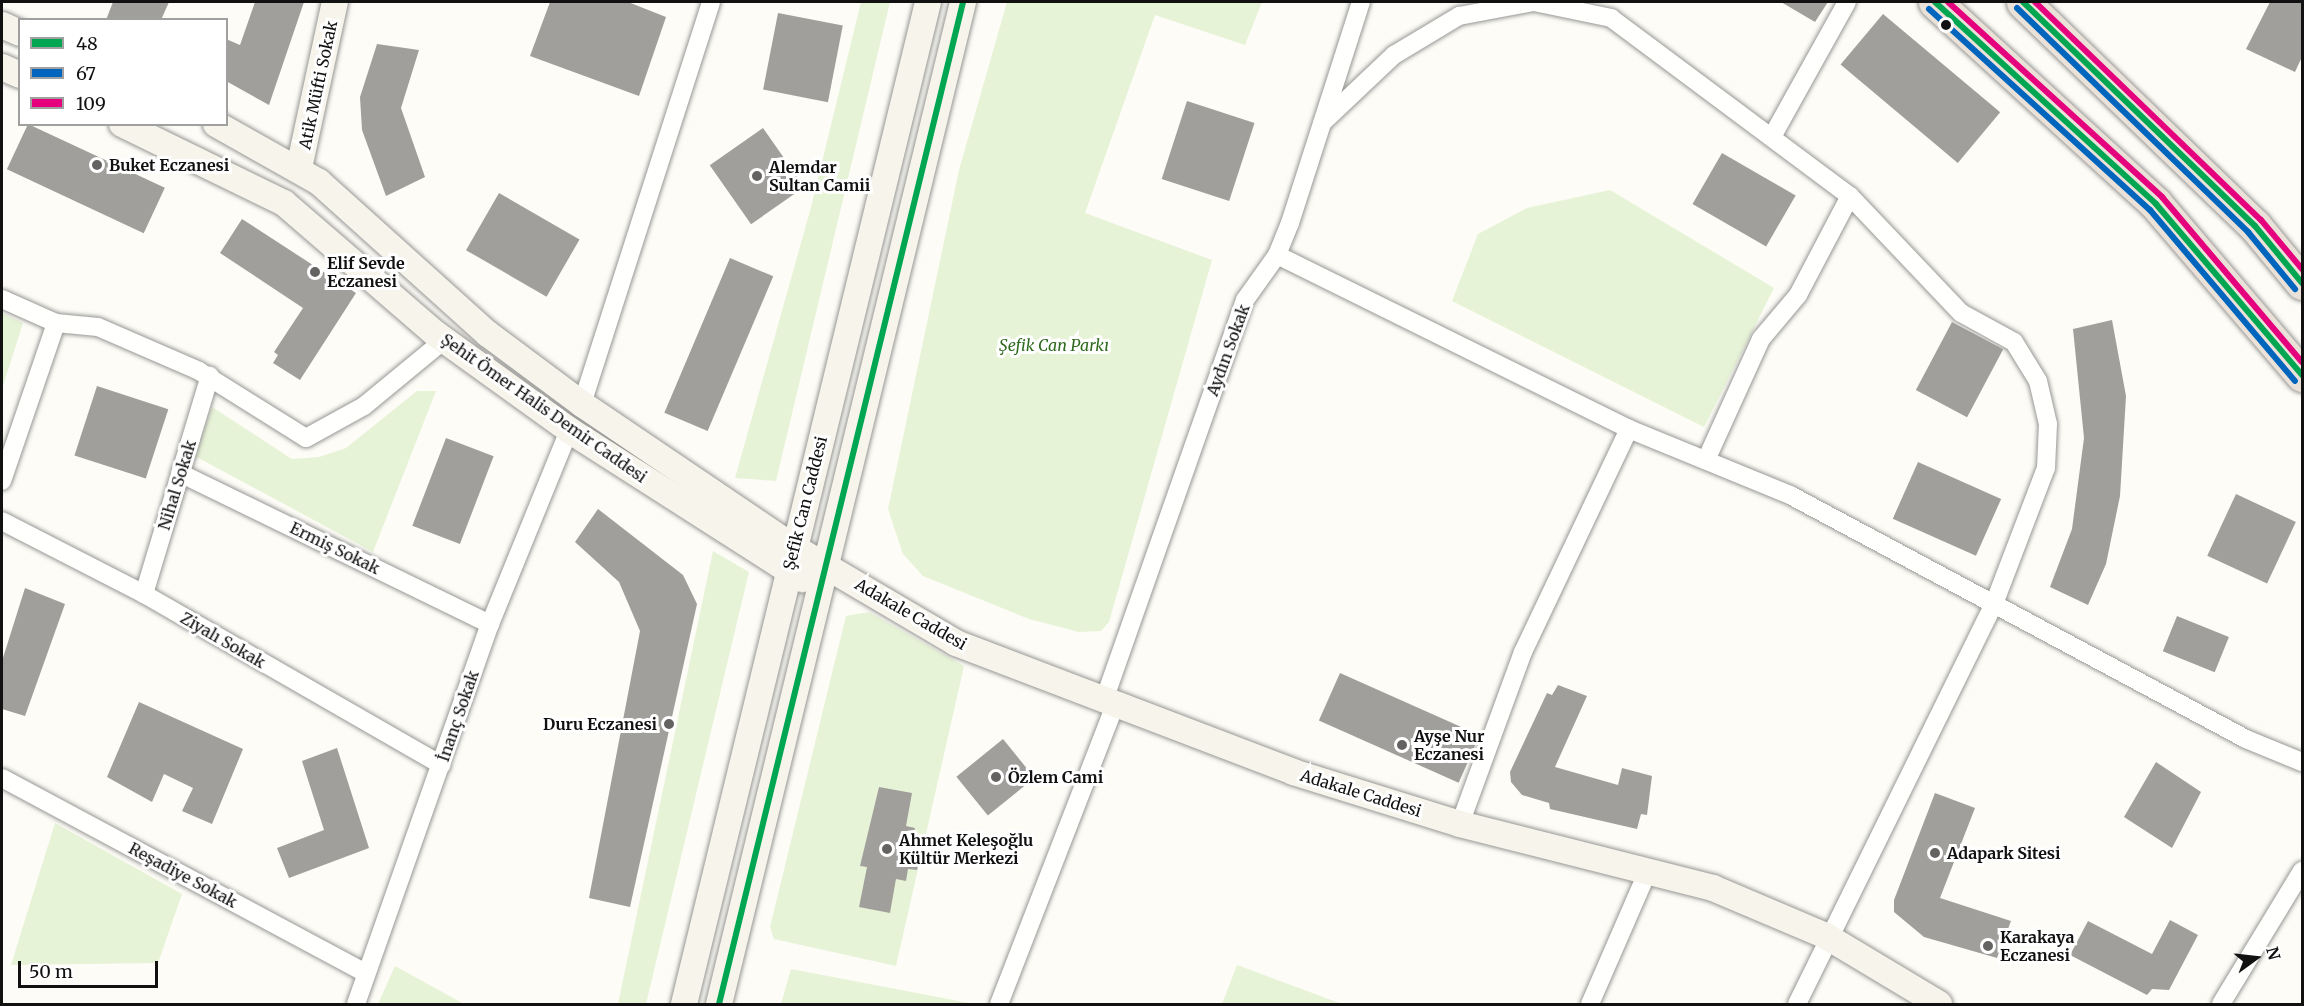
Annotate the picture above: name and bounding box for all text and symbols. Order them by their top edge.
legend [18,18,228,126]
street label: Atik Müfti Sokak [295,19,341,151]
unlabelled marker [1940,19,1952,31]
text: 48 [76,32,98,55]
text: 67 [76,62,96,85]
text: 109 [76,92,106,115]
place label: Buket Eczanesi [109,155,229,175]
place label: Alemdar Sultan Camii [769,157,870,195]
marker: Buket Eczanesi [90,158,104,172]
marker: Alemdar Sultan Camii [750,169,764,183]
place label: Elif Sevde Eczanesi [327,253,405,291]
marker: Elif Sevde Eczanesi [308,265,322,279]
street label: Aydın Sokak [1203,301,1253,399]
street label: Şehit Ömer Halis Demir Caddesi [438,329,650,487]
park label: Şefik Can Parkı [999,335,1109,355]
street label: Şefik Can Caddesi [779,434,831,572]
street label: Nihal Sokak [154,438,200,532]
street label: Ermiş Sokak [287,518,383,578]
street label: Adakale Caddesi [852,574,970,654]
street label: Ziyalı Sokak [177,608,269,672]
street label: İnanç Sokak [433,668,483,764]
place label: Duru Eczanesi [543,714,657,734]
marker: Duru Eczanesi [662,717,676,731]
place label: Ayşe Nur Eczanesi [1414,726,1484,764]
marker: Ayşe Nur Eczanesi [1395,738,1409,752]
street label: Adakale Caddesi [1298,765,1424,821]
place label: Özlem Cami [1008,767,1103,787]
marker: Özlem Cami [989,770,1003,784]
place label: Ahmet Keleşoğlu Kültür Merkezi [899,830,1033,868]
street label: Reşadiye Sokak [126,838,240,912]
marker: Ahmet Keleşoğlu Kültür Merkezi [880,842,894,856]
place label: Adapark Sitesi [1947,843,2060,863]
marker: Adapark Sitesi [1928,846,1942,860]
place label: Karakaya Eczanesi [2000,927,2074,965]
north arrow [2226,928,2286,988]
marker: Karakaya Eczanesi [1981,939,1995,953]
text: N [2262,945,2285,962]
scale bar [21,949,160,987]
text: 50 m [29,960,73,983]

